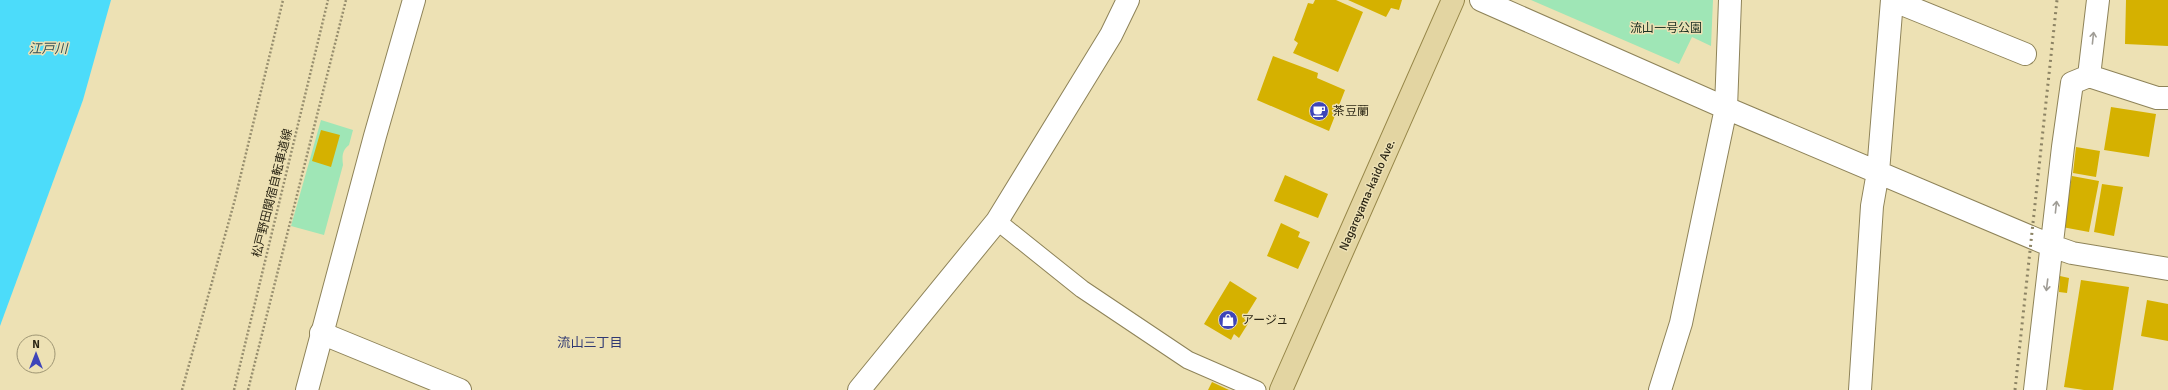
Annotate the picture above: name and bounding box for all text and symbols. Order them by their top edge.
park label: 流山一号公園 [1630,21,1702,36]
one-way arrow [2090,32,2097,45]
water label: 江戸川 [28,41,69,57]
cafe icon: 茶豆蘭 [1308,100,1330,122]
place label: 茶豆蘭 [1333,104,1369,119]
street label: 松戸野田関宿自転車道線 [249,127,296,259]
street label: Nagareyama-kaido Ave. [1336,137,1399,253]
one-way arrow [2052,201,2060,214]
one-way arrow [2044,278,2051,291]
shop icon: アージュ [1217,309,1239,331]
place label: アージュ [1242,313,1288,328]
north arrow [16,334,56,374]
district label: 流山三丁目 [557,335,623,351]
text: N [32,338,40,351]

